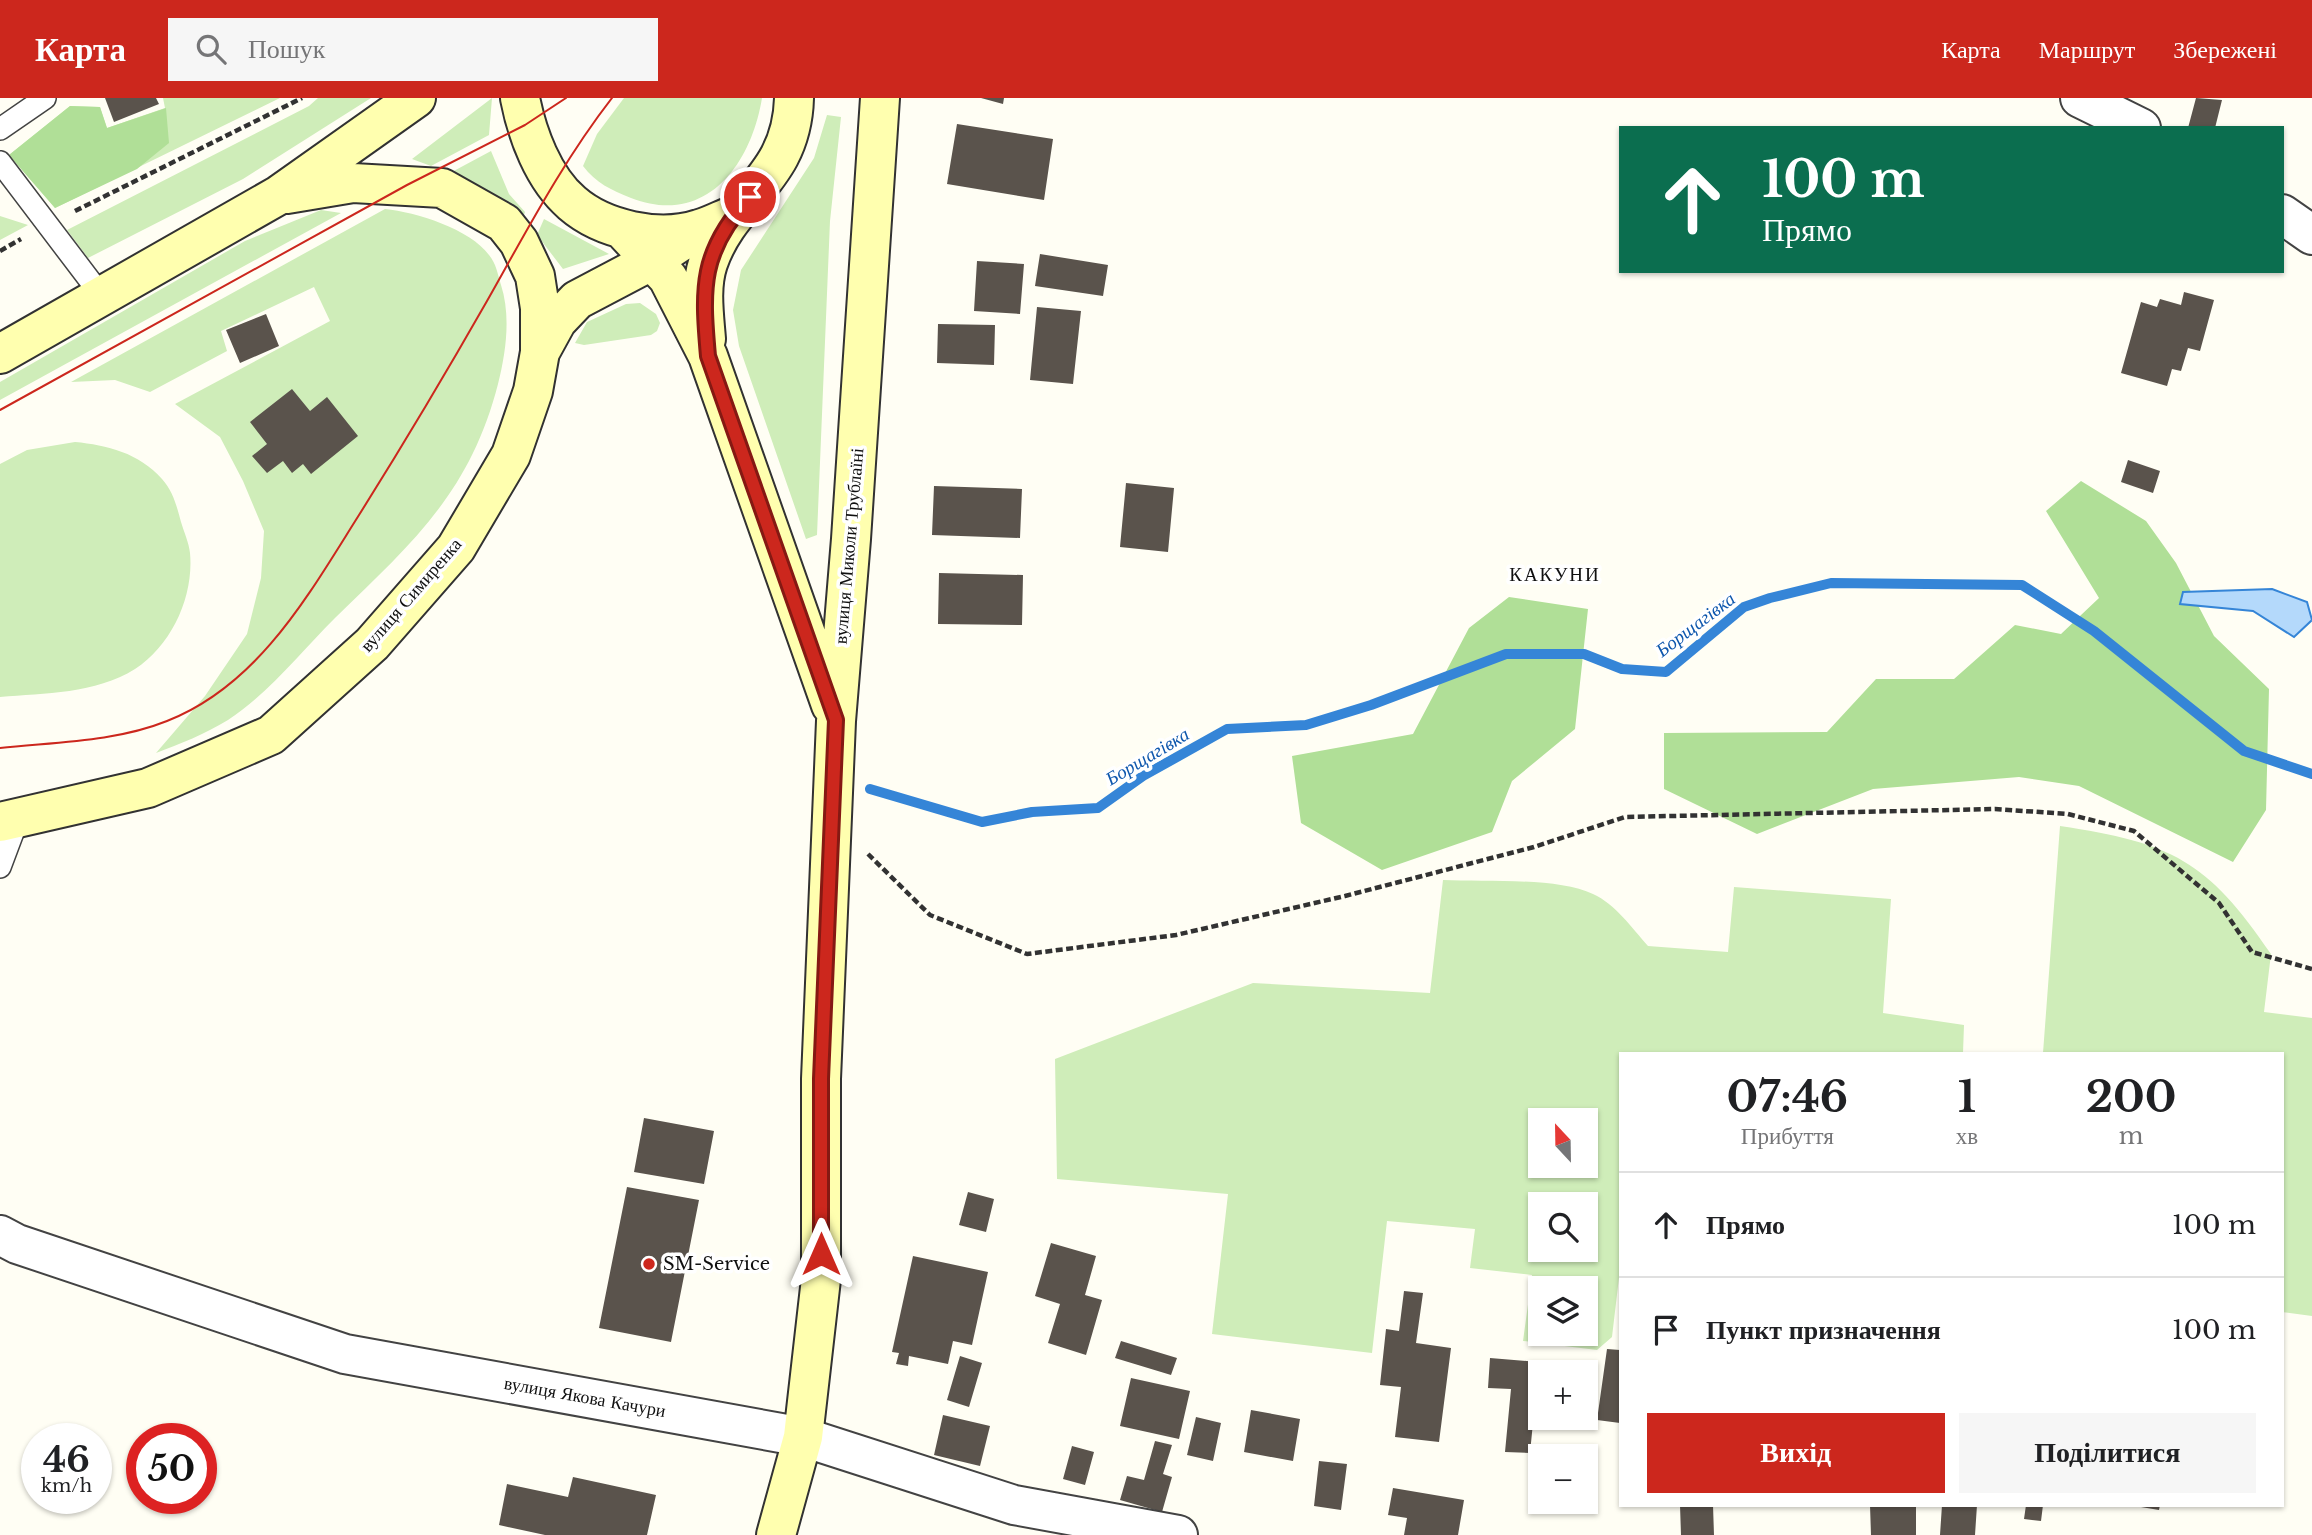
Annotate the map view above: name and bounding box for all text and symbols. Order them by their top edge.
search box [168,18,658,81]
text: Карта [35,29,126,70]
icon: search [192,30,230,68]
text: Пошук [248,33,325,65]
text: Карта [1941,35,2001,64]
text: Маршрут [2039,35,2135,64]
text: Збережені [2173,35,2277,64]
text: 100 m [1762,149,1925,210]
icon: ahead [1647,154,1738,245]
pin [720,167,780,227]
icon: arrive [731,178,769,216]
text: Прямо [1762,210,1852,250]
street label: вулиця Миколи Трублаїні [829,447,869,645]
street label: вулиця Симиренка [356,534,466,656]
district label: КАКУНИ [1509,563,1601,586]
water label: Борщагівка [1650,587,1740,662]
water label: Борщагівка [1100,723,1193,791]
text: 07:46 [1727,1071,1848,1123]
text: 1 [1958,1071,1976,1123]
text: 200 [2086,1071,2176,1123]
north arrow [1528,1108,1598,1178]
map controls [1528,1108,1598,1514]
text: Прибуття [1741,1122,1834,1150]
text: хв [1956,1122,1978,1150]
text: m [2119,1122,2143,1150]
button: search [1528,1192,1598,1262]
icon: ahead [1647,1206,1685,1244]
text: Прямо [1706,1209,1785,1241]
text: 100 m [2172,1209,2256,1241]
position arrow [784,1217,858,1291]
place label: SM-Service [663,1253,770,1275]
marker: SM-Service [641,1256,657,1272]
button: layers [1528,1276,1598,1346]
icon: arrive [1647,1311,1685,1349]
text: Пункт призначення [1706,1314,1941,1346]
text: 100 m [2172,1314,2256,1346]
button: + [1528,1360,1598,1430]
street label: вулиця Якова Качури [502,1372,668,1422]
button: Вихід [1647,1413,1945,1493]
button: Поділитися [1959,1413,2256,1493]
speed limit sign: 50 [126,1423,217,1514]
text: 46 [43,1438,90,1481]
button: − [1528,1444,1598,1514]
text: km/h [41,1475,92,1497]

